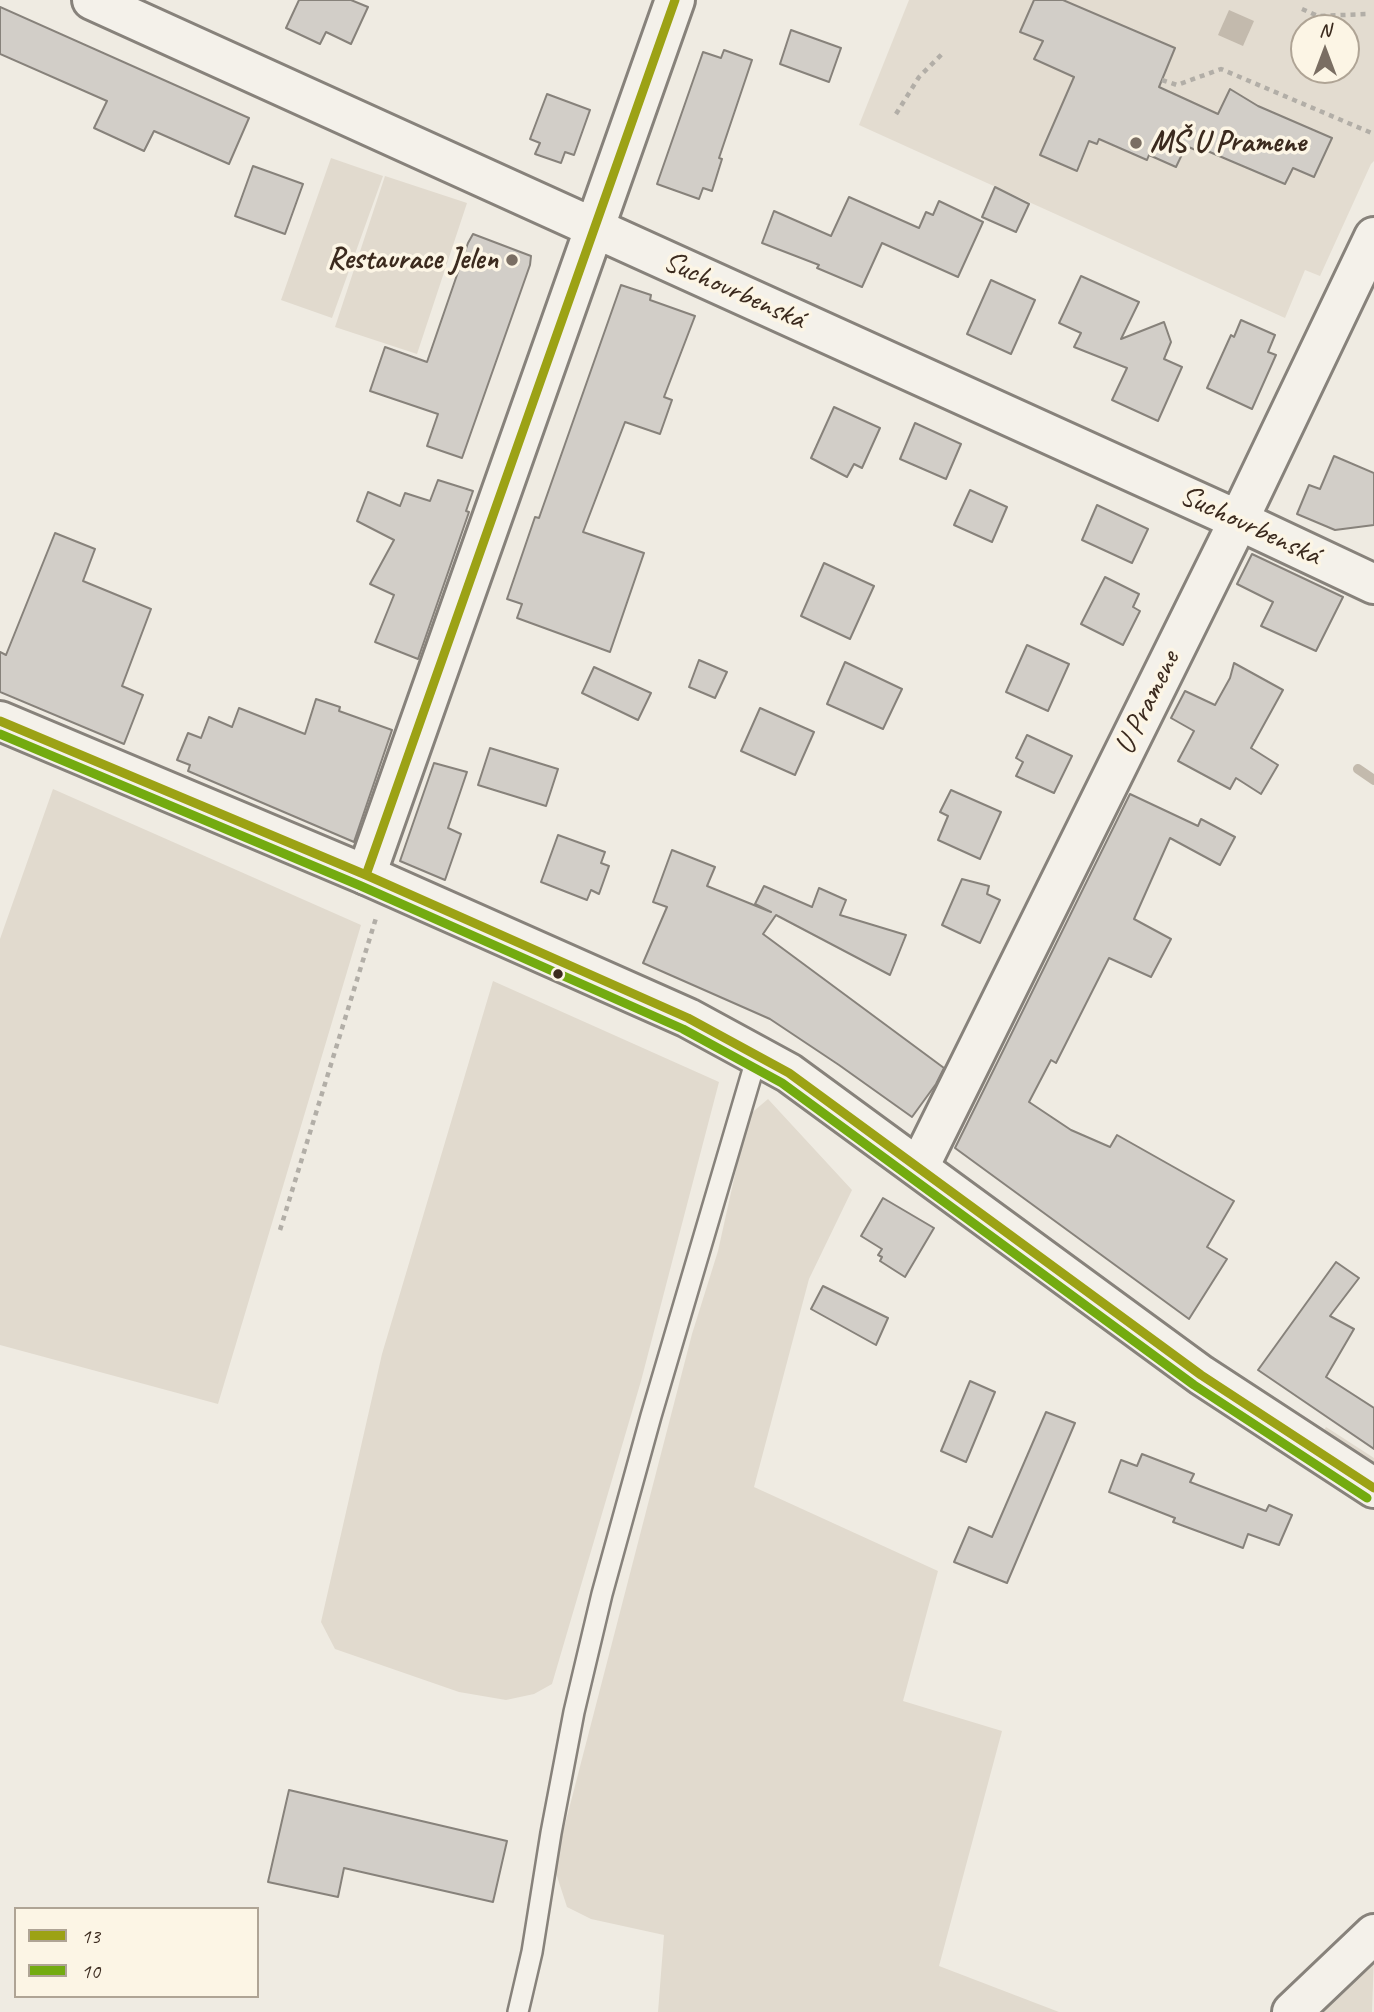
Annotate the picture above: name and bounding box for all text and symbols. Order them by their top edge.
north arrow [1290,14,1360,84]
text: N [1319,18,1331,42]
place label: MŠ U Pramene [1150,125,1306,161]
marker: MŠ U Pramene [1128,135,1144,151]
place label: Restaurace Jelen [327,242,498,278]
street label: Suchovrbenská [658,244,810,338]
marker: Restaurace Jelen [504,252,520,268]
street label: Suchovrbenská [1174,478,1326,574]
street label: U Pramene [1108,645,1188,761]
unlabelled marker [551,967,565,981]
legend [14,1907,259,1998]
text: 13 [81,1923,100,1949]
text: 10 [81,1958,100,1984]

